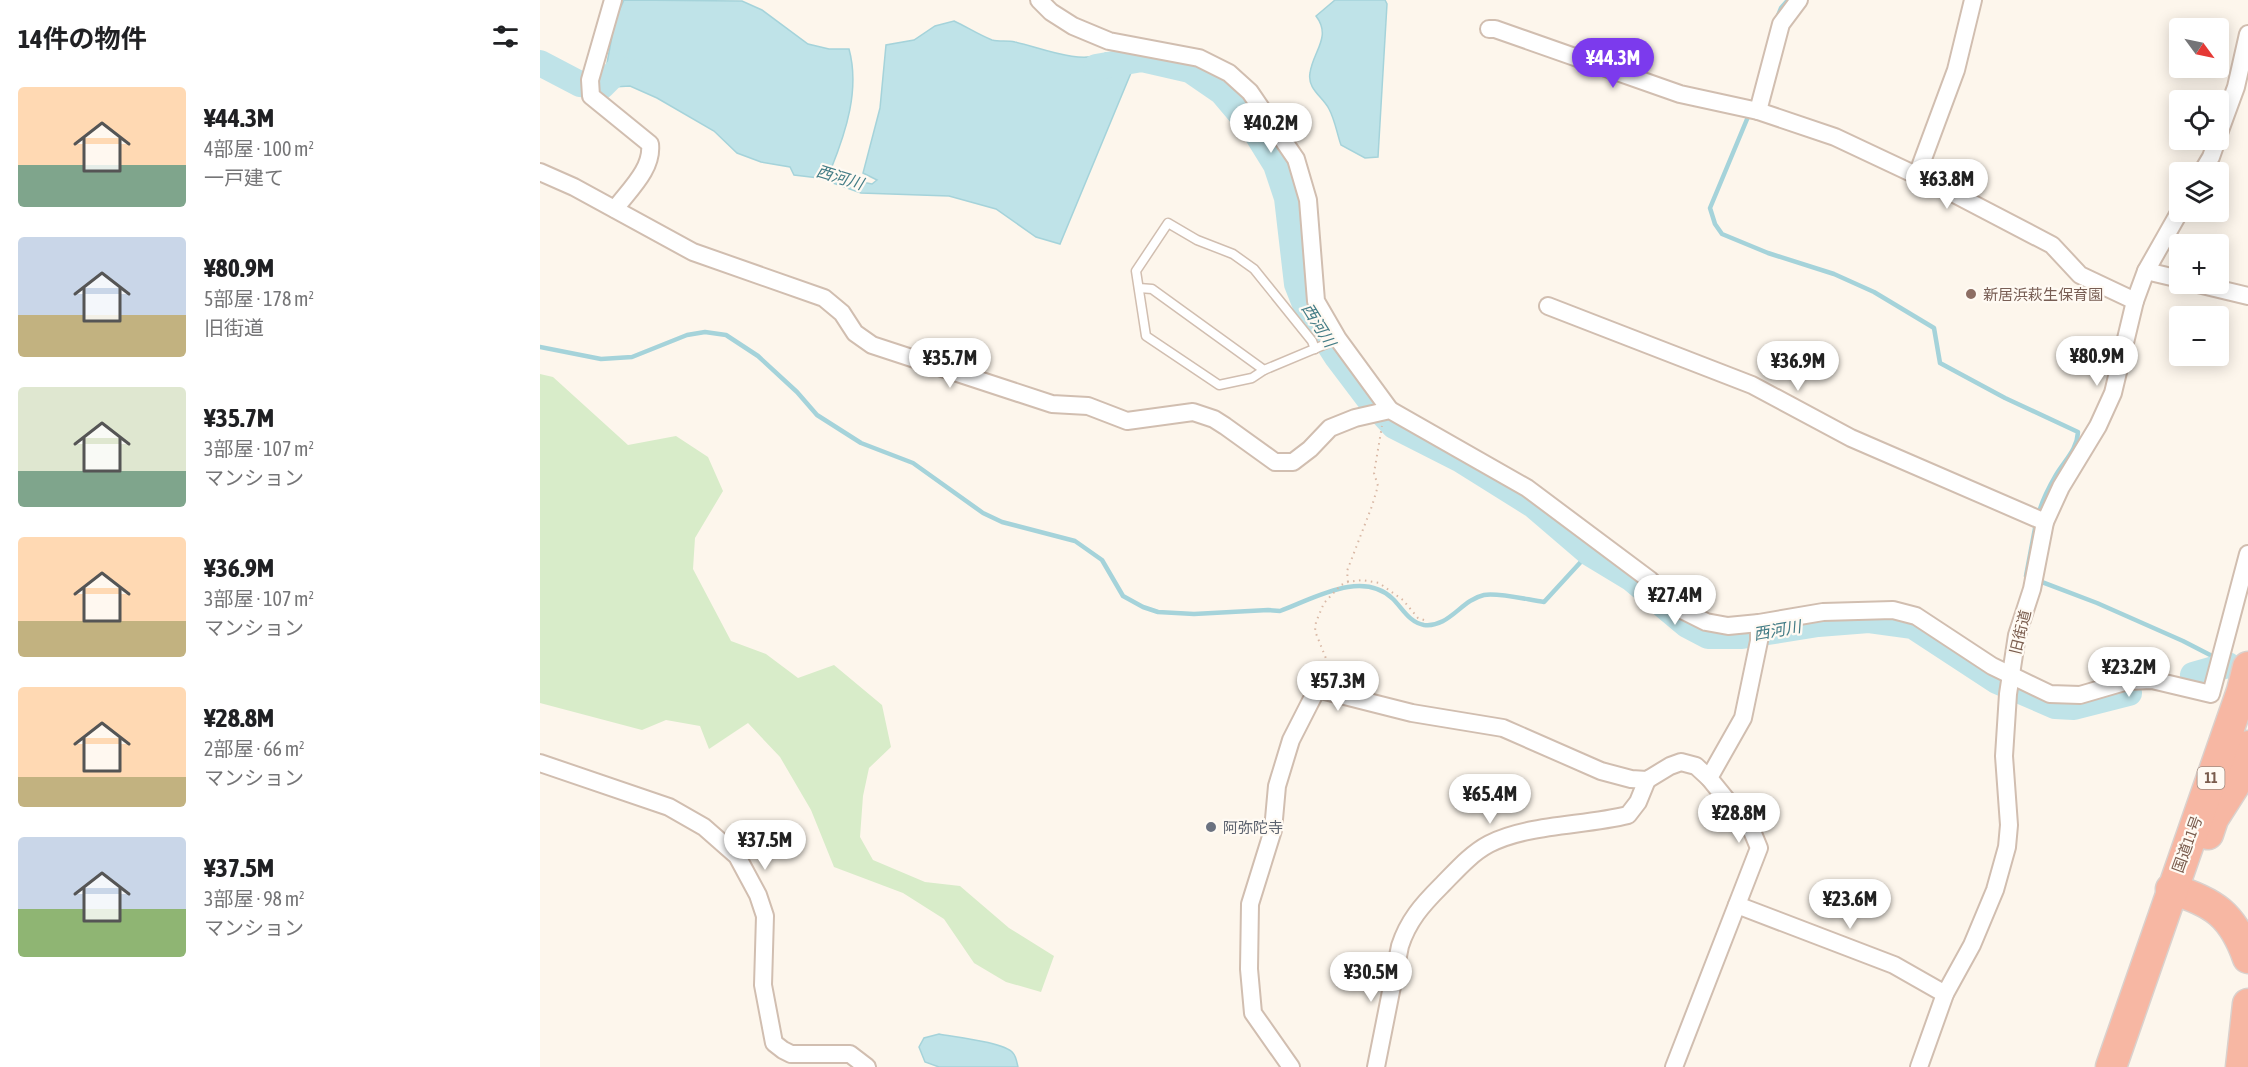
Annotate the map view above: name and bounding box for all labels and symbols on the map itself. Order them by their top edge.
north arrow [2169,18,2229,78]
pin: ¥44.3M [1564,38,1662,89]
pin: ¥40.2M [1222,103,1320,154]
pin: ¥63.8M [1898,159,1996,210]
water label: 西河川 [814,161,867,193]
place label: 新居浜萩生保育園 [1983,286,2103,303]
marker: 新居浜萩生保育園 [1964,287,1978,301]
water label: 西河川 [1299,300,1340,352]
pin: ¥80.9M [2048,336,2146,387]
pin: ¥35.7M [901,338,999,389]
pin: ¥36.9M [1749,341,1847,392]
pin: ¥27.4M [1626,575,1724,626]
street label: 旧街道 [2006,608,2034,656]
water label: 西河川 [1752,617,1804,643]
pin: ¥23.2M [2080,647,2178,698]
pin: ¥57.3M [1289,661,1387,712]
road number: 11 [2198,767,2224,789]
pin: ¥65.4M [1441,774,1539,825]
pin: ¥28.8M [1690,793,1788,844]
street label: 国道11号 [2169,813,2205,875]
place label: 阿弥陀寺 [1223,819,1283,836]
pin: ¥37.5M [716,820,814,871]
marker: 阿弥陀寺 [1204,820,1218,834]
pin: ¥23.6M [1801,879,1899,930]
pin: ¥30.5M [1322,952,1420,1003]

